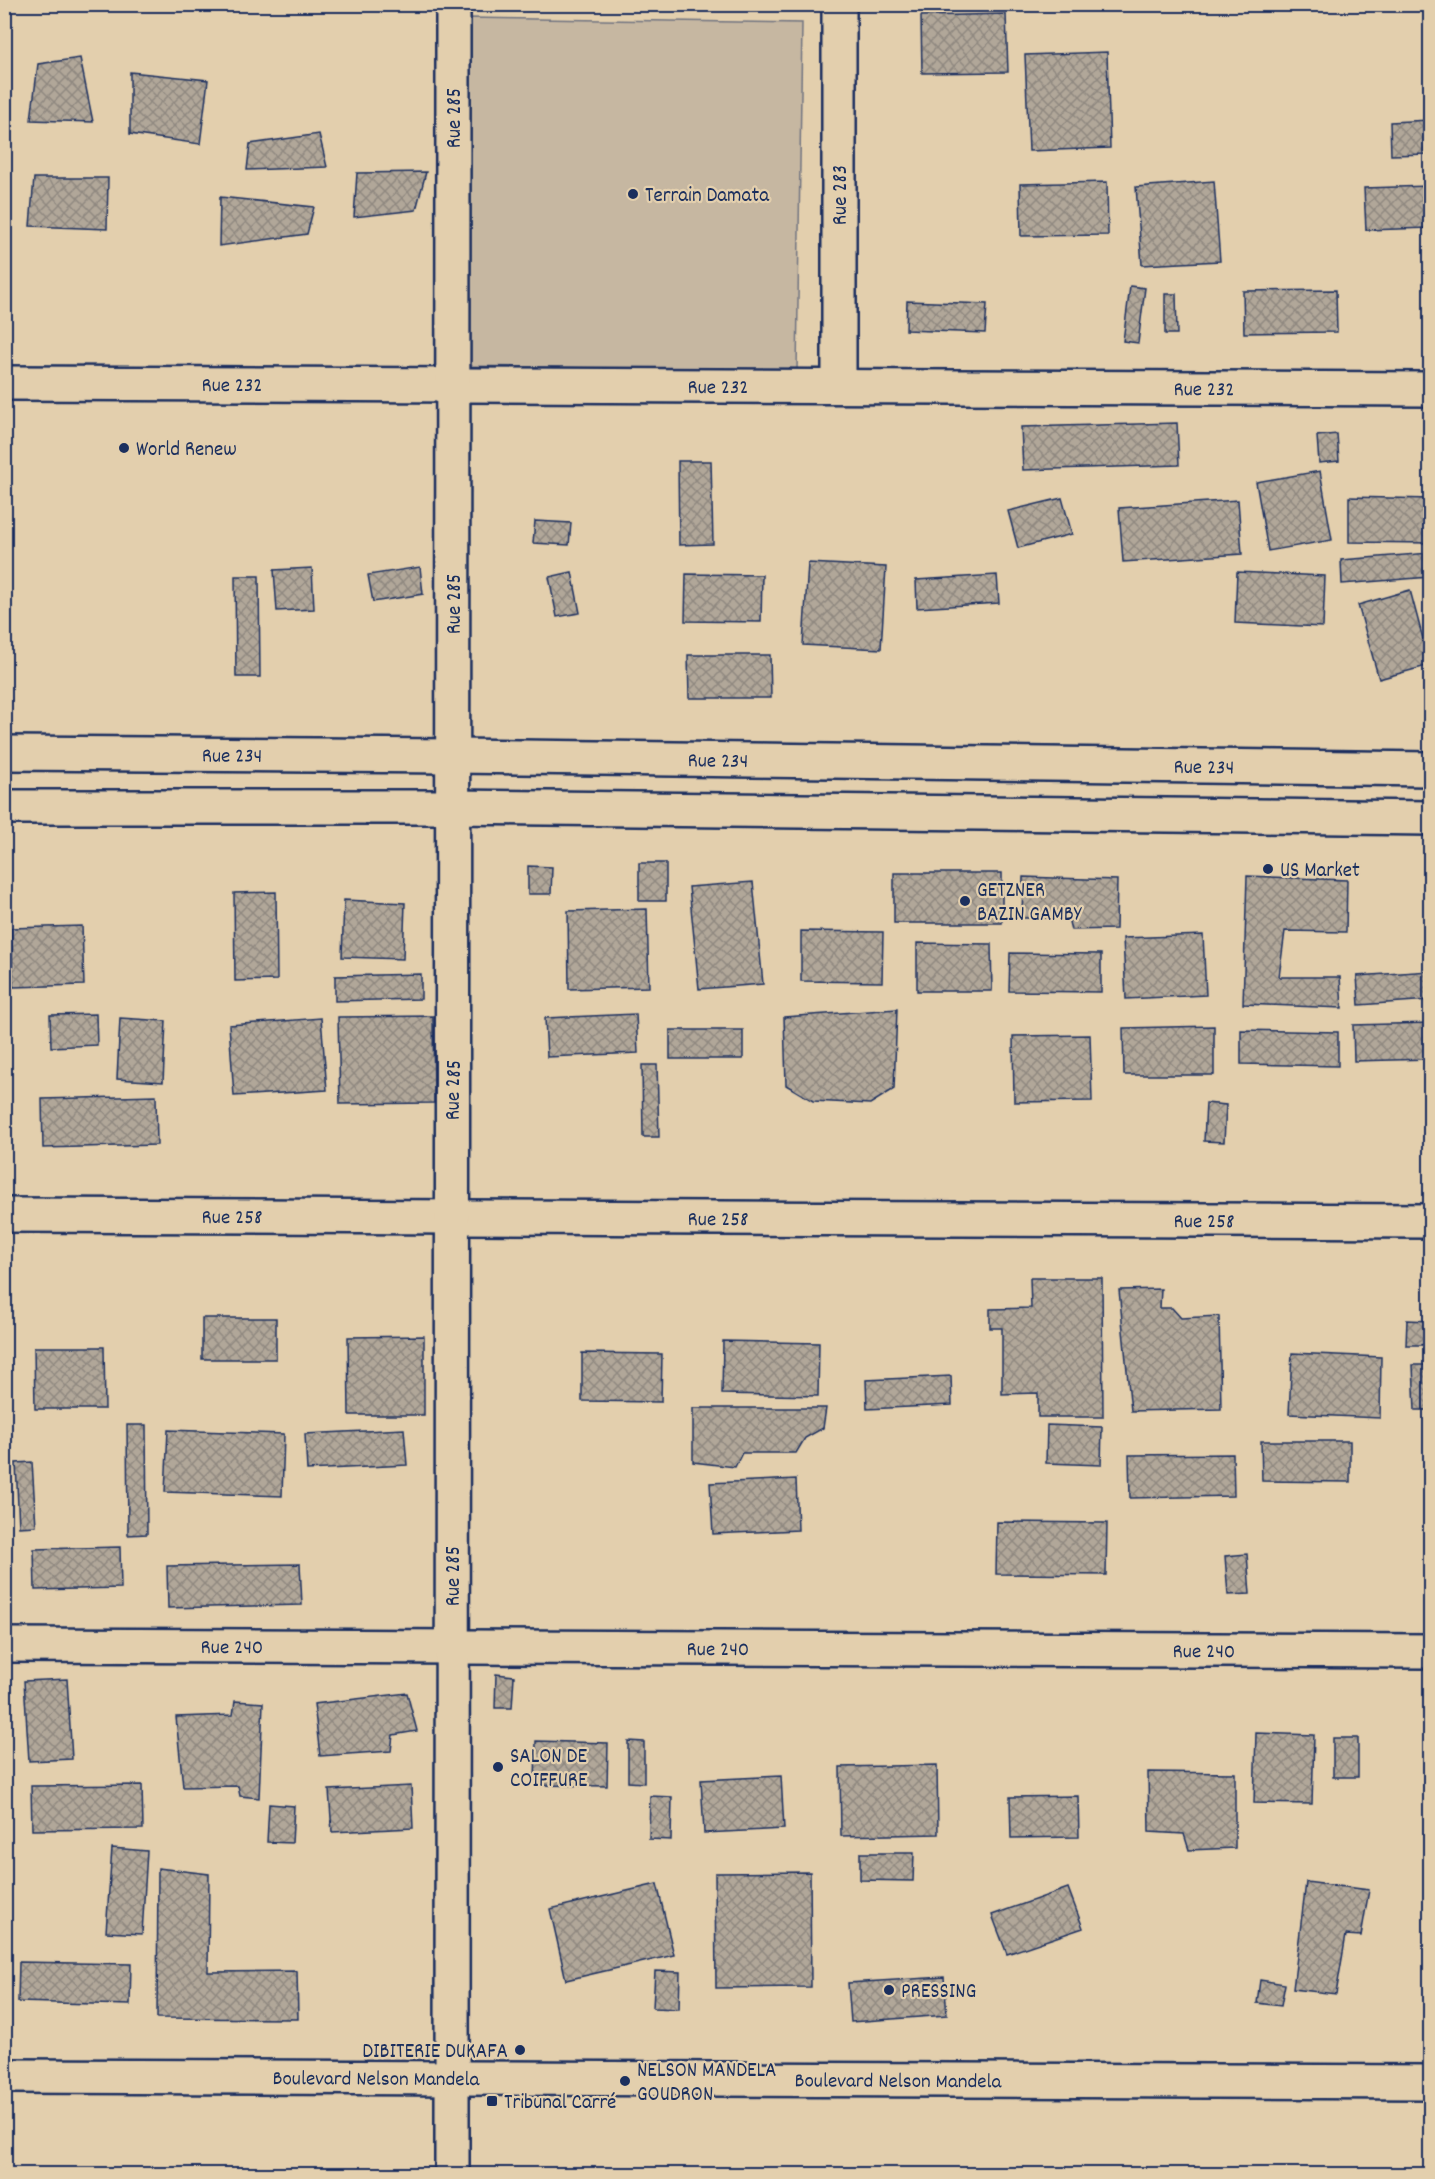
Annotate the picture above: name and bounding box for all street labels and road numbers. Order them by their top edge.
street label: Rue 285 [441,88,471,148]
street label: Rue 283 [827,165,857,225]
street label: Rue 232 [201,372,263,402]
street label: Rue 232 [687,374,749,404]
street label: Rue 232 [1173,376,1235,406]
street label: Rue 285 [441,574,471,634]
street label: Rue 234 [202,742,262,773]
street label: Rue 234 [687,747,748,778]
street label: Rue 234 [1173,754,1234,784]
street label: Rue 285 [440,1060,471,1120]
street label: Rue 258 [202,1204,262,1234]
street label: Rue 258 [688,1206,748,1236]
street label: Rue 258 [1174,1208,1234,1238]
street label: Rue 285 [440,1546,470,1606]
street label: Rue 240 [201,1634,263,1664]
street label: Rue 240 [687,1636,749,1666]
street label: Rue 240 [1173,1638,1235,1668]
street label: Boulevard Nelson Mandela [272,2065,481,2096]
street label: Boulevard Nelson Mandela [794,2067,1003,2098]

